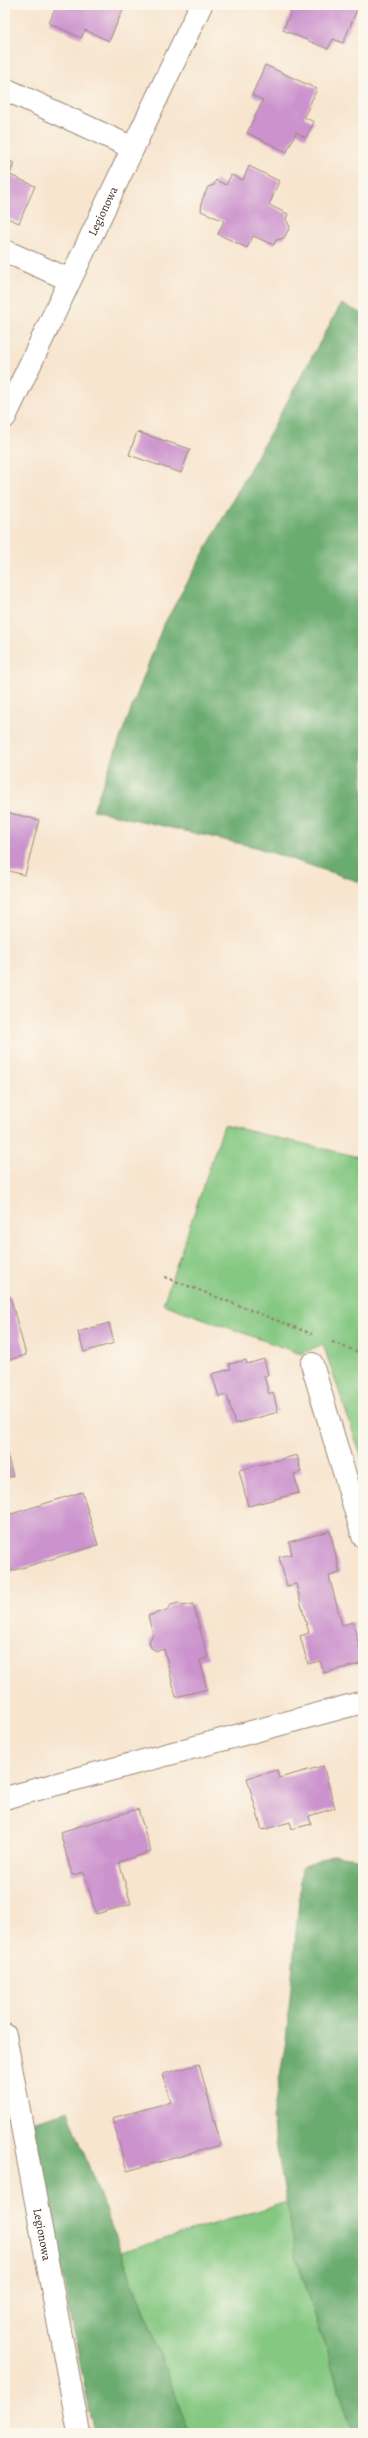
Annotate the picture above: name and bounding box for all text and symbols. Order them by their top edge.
street label: Legionowa [84,183,122,238]
street label: Legionowa [29,2207,55,2262]

